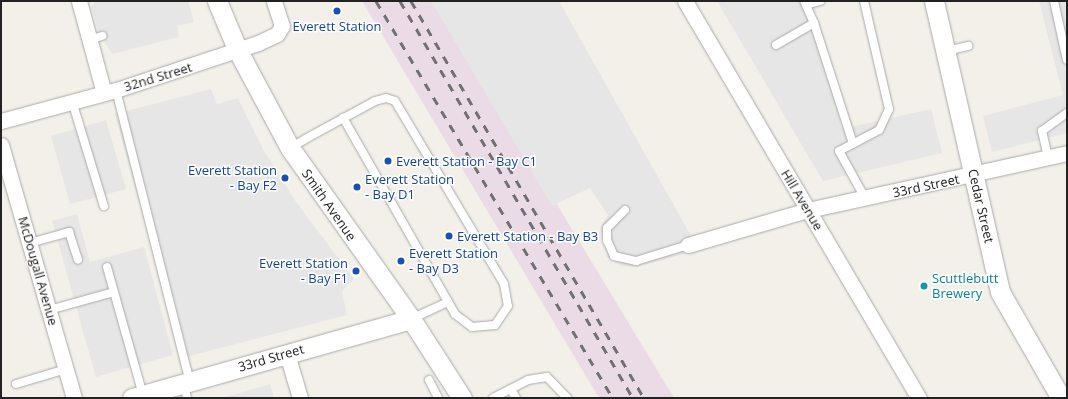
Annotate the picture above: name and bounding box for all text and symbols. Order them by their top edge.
marker: Everett Station [331,5,343,17]
place label: Everett Station [293,18,381,34]
street label: 32nd Street [122,59,194,95]
place label: Everett Station - Bay C1 [396,153,537,169]
marker: Everett Station - Bay C1 [383,156,393,166]
place label: Everett Station - Bay F2 [188,163,277,194]
street label: Smith Avenue [299,166,359,244]
street label: Hill Avenue [778,167,826,233]
street label: Cedar Street [965,167,997,245]
street label: 33rd Street [891,171,961,201]
place label: Everett Station - Bay D1 [365,172,454,203]
marker: Everett Station - Bay F2 [280,173,290,183]
marker: Everett Station - Bay D1 [352,182,362,192]
street label: McDougall Avenue [15,215,61,327]
place label: Everett Station - Bay B3 [457,228,598,244]
marker: Everett Station - Bay B3 [444,231,454,241]
place label: Everett Station - Bay D3 [409,246,498,277]
place label: Everett Station - Bay F1 [259,256,348,287]
marker: Everett Station - Bay D3 [396,256,406,266]
marker: Everett Station - Bay F1 [351,266,361,276]
place label: Scuttlebutt Brewery [932,271,998,302]
marker: Scuttlebutt Brewery [919,281,929,291]
street label: 33rd Street [236,341,306,375]

